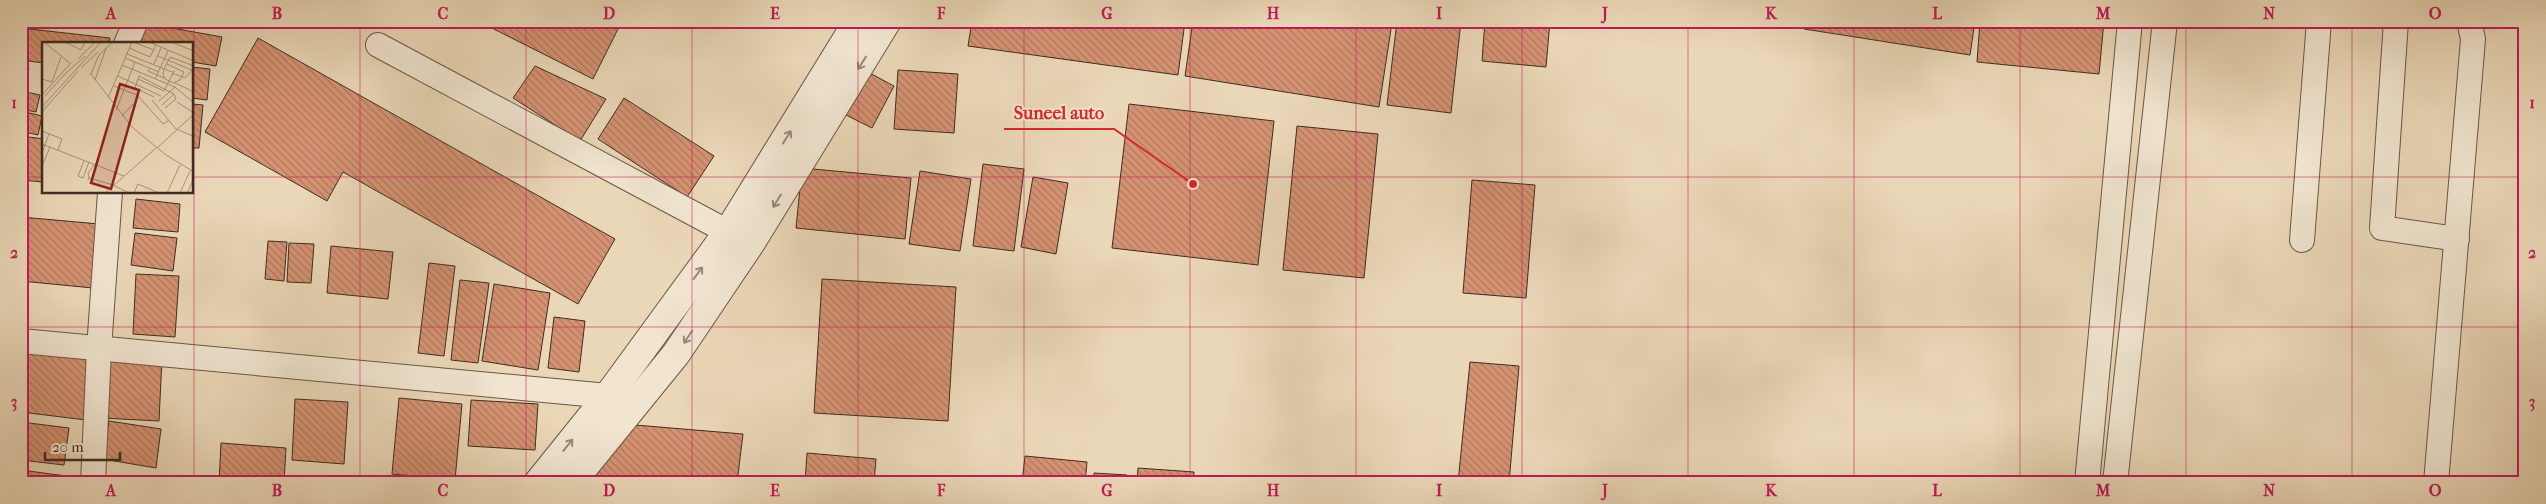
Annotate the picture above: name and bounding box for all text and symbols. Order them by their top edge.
text: A [105,4,117,23]
text: B [272,4,282,23]
text: C [438,4,449,23]
text: D [603,4,615,23]
text: E [770,4,780,23]
text: F [936,4,946,23]
text: G [1101,4,1113,23]
text: H [1267,4,1280,23]
text: I [1436,4,1443,23]
text: J [1600,4,1608,24]
text: K [1765,4,1778,23]
text: L [1932,4,1942,23]
text: M [2095,4,2111,23]
text: N [2263,4,2276,23]
text: O [2429,4,2442,23]
inset map [42,42,194,194]
one-way arrow [856,55,866,69]
text: 1 [11,93,17,112]
text: 1 [2529,93,2535,112]
callout: Suneel auto [1004,96,1114,129]
text: Suneel auto [1014,103,1104,124]
one-way arrow [782,131,792,145]
one-way arrow [771,194,781,208]
text: 2 [10,243,18,262]
text: 2 [2528,243,2536,262]
one-way arrow [692,267,703,280]
one-way arrow [683,330,693,344]
text: 3 [11,392,17,412]
text: 3 [2529,392,2535,412]
scale bar [45,429,120,461]
text: 20 m [52,438,84,456]
one-way arrow [563,439,574,452]
text: A [105,481,117,500]
text: B [272,481,282,500]
text: C [438,481,449,500]
text: D [603,481,615,500]
text: E [770,481,780,500]
text: F [936,481,946,500]
text: G [1101,481,1113,500]
text: H [1267,481,1280,500]
text: I [1436,481,1443,500]
text: J [1600,481,1608,501]
text: K [1765,481,1778,500]
text: L [1932,481,1942,500]
text: M [2095,481,2111,500]
text: N [2263,481,2276,500]
text: O [2429,481,2442,500]

